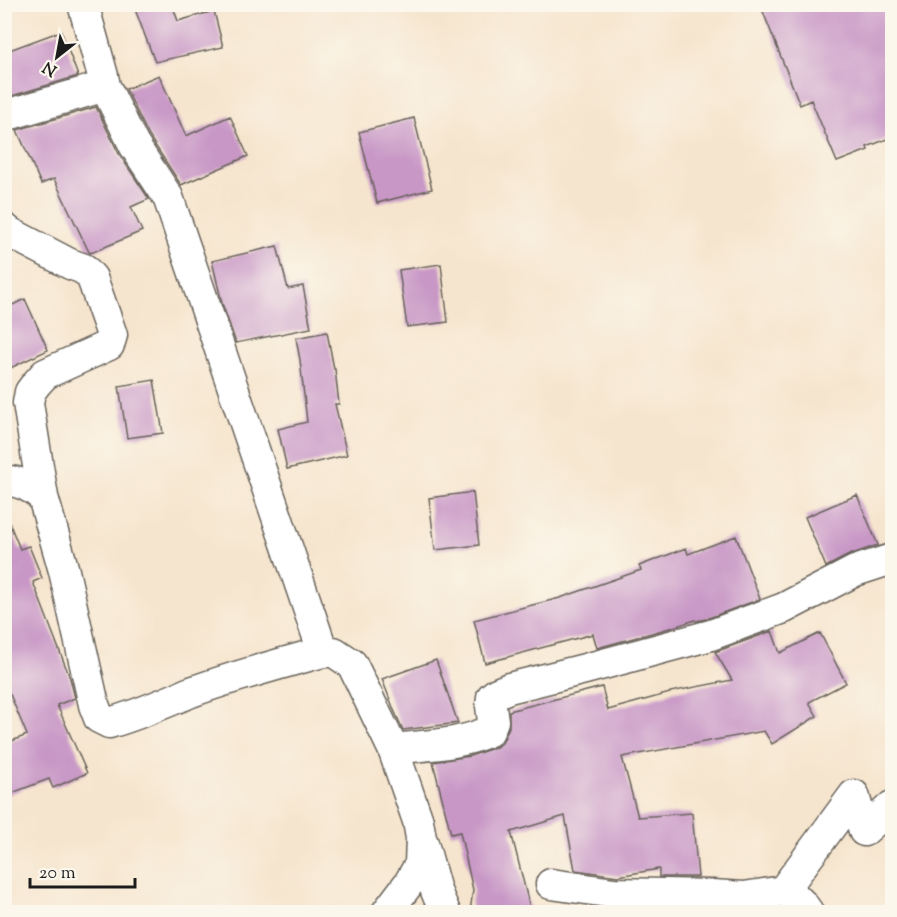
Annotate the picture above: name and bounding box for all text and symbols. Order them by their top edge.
north arrow [27,27,87,87]
text: N [39,54,62,81]
scale bar [30,851,135,889]
text: 20 m [39,861,76,887]

